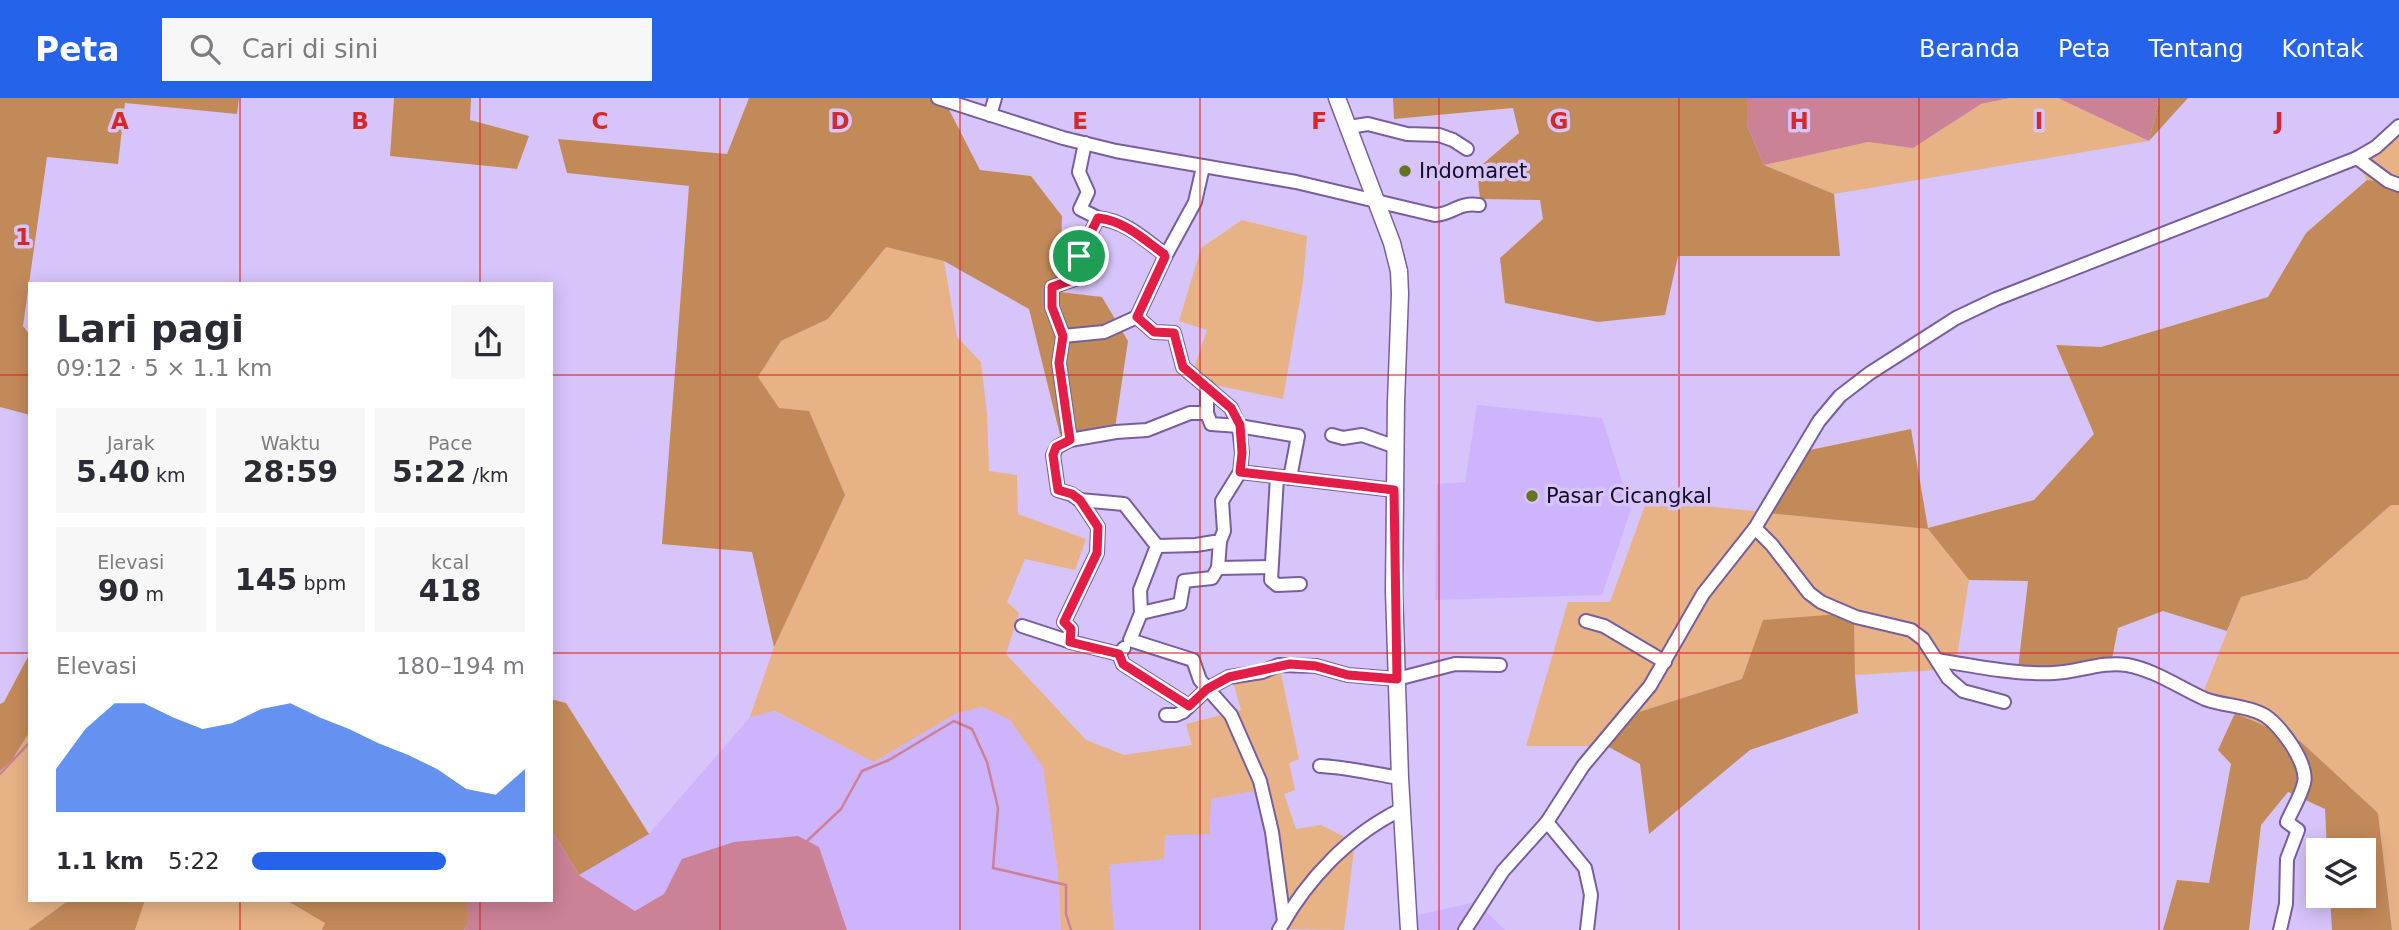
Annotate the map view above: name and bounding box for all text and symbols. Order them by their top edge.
search box [162,18,652,81]
text: Peta [35,30,120,69]
icon: search [186,30,224,68]
text: Cari di sini [242,34,378,64]
text: Beranda [1919,35,2020,63]
text: Peta [2058,35,2110,63]
text: Tentang [2148,35,2244,63]
text: Kontak [2282,35,2364,63]
text: A [111,108,129,134]
text: B [351,108,369,134]
text: C [592,108,608,134]
text: D [830,108,850,134]
text: E [1072,108,1088,134]
text: F [1311,108,1327,134]
text: G [1550,108,1568,134]
text: H [1789,108,1809,134]
text: I [2035,108,2043,134]
text: J [2273,108,2283,134]
place label: Indomaret [1419,159,1527,183]
marker: Indomaret [1397,163,1413,179]
text: 1 [15,224,31,250]
pin [1049,226,1109,286]
icon: arrive [1060,237,1098,275]
button: share [451,305,525,379]
text: Lari pagi [56,307,244,351]
text: 09:12 · 5 × 1.1 km [56,355,272,381]
text: Jarak [107,432,155,454]
text: Waktu [261,432,320,454]
text: Pace [428,432,472,454]
text: 5.40 [76,454,150,489]
text: 28:59 [243,454,338,489]
text: 5:22 [392,454,467,489]
text: km [150,464,186,486]
text: /km [467,464,508,486]
place label: Pasar Cicangkal [1546,484,1712,508]
marker: Pasar Cicangkal [1524,488,1540,504]
text: Elevasi [97,551,164,573]
text: kcal [431,551,469,573]
text: 145 [235,562,297,597]
text: bpm [297,572,346,594]
text: 90 [98,573,139,608]
text: 418 [419,573,481,608]
text: m [139,583,164,605]
text: Elevasi [56,653,137,679]
text: 180–194 m [396,653,525,679]
map controls [2306,838,2376,908]
button: layers [2306,838,2376,908]
text: 1.1 km [56,848,144,874]
text: 5:22 [168,848,220,874]

